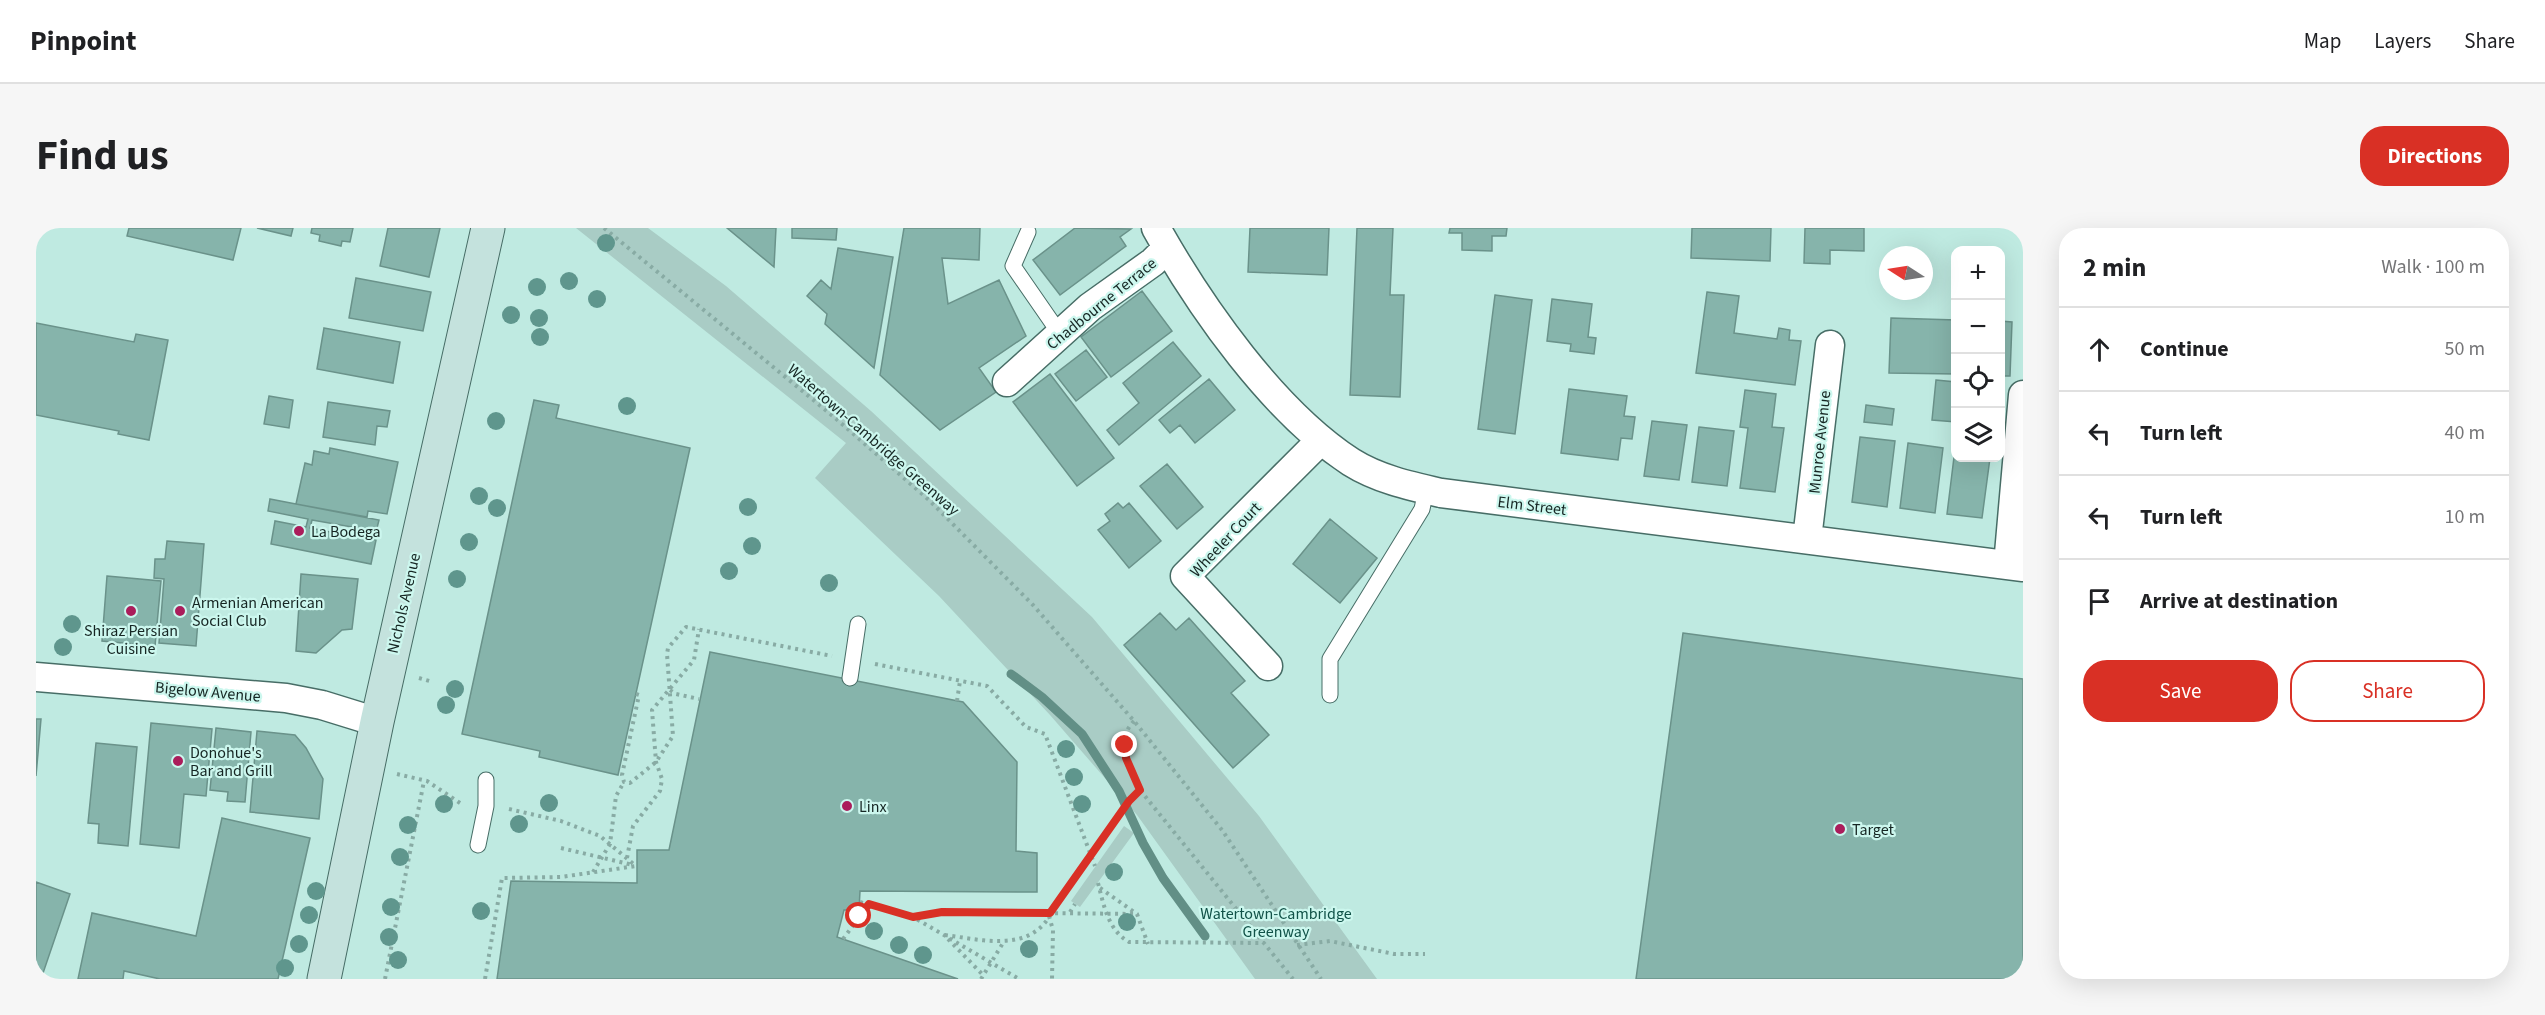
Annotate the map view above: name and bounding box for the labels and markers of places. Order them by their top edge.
place label: La Bodega [311,521,381,543]
marker: La Bodega [292,524,306,538]
place label: Armenian American Social Club [192,592,323,632]
marker: Shiraz Persian Cuisine [124,604,138,618]
marker: Armenian American Social Club [173,604,187,618]
place label: Shiraz Persian Cuisine [84,620,178,660]
place label: Donohue's Bar and Grill [190,742,273,782]
marker: Donohue's Bar and Grill [171,754,185,768]
place label: Linx [859,796,887,818]
marker: Linx [840,799,854,813]
place label: Target [1852,819,1894,841]
marker: Target [1833,822,1847,836]

